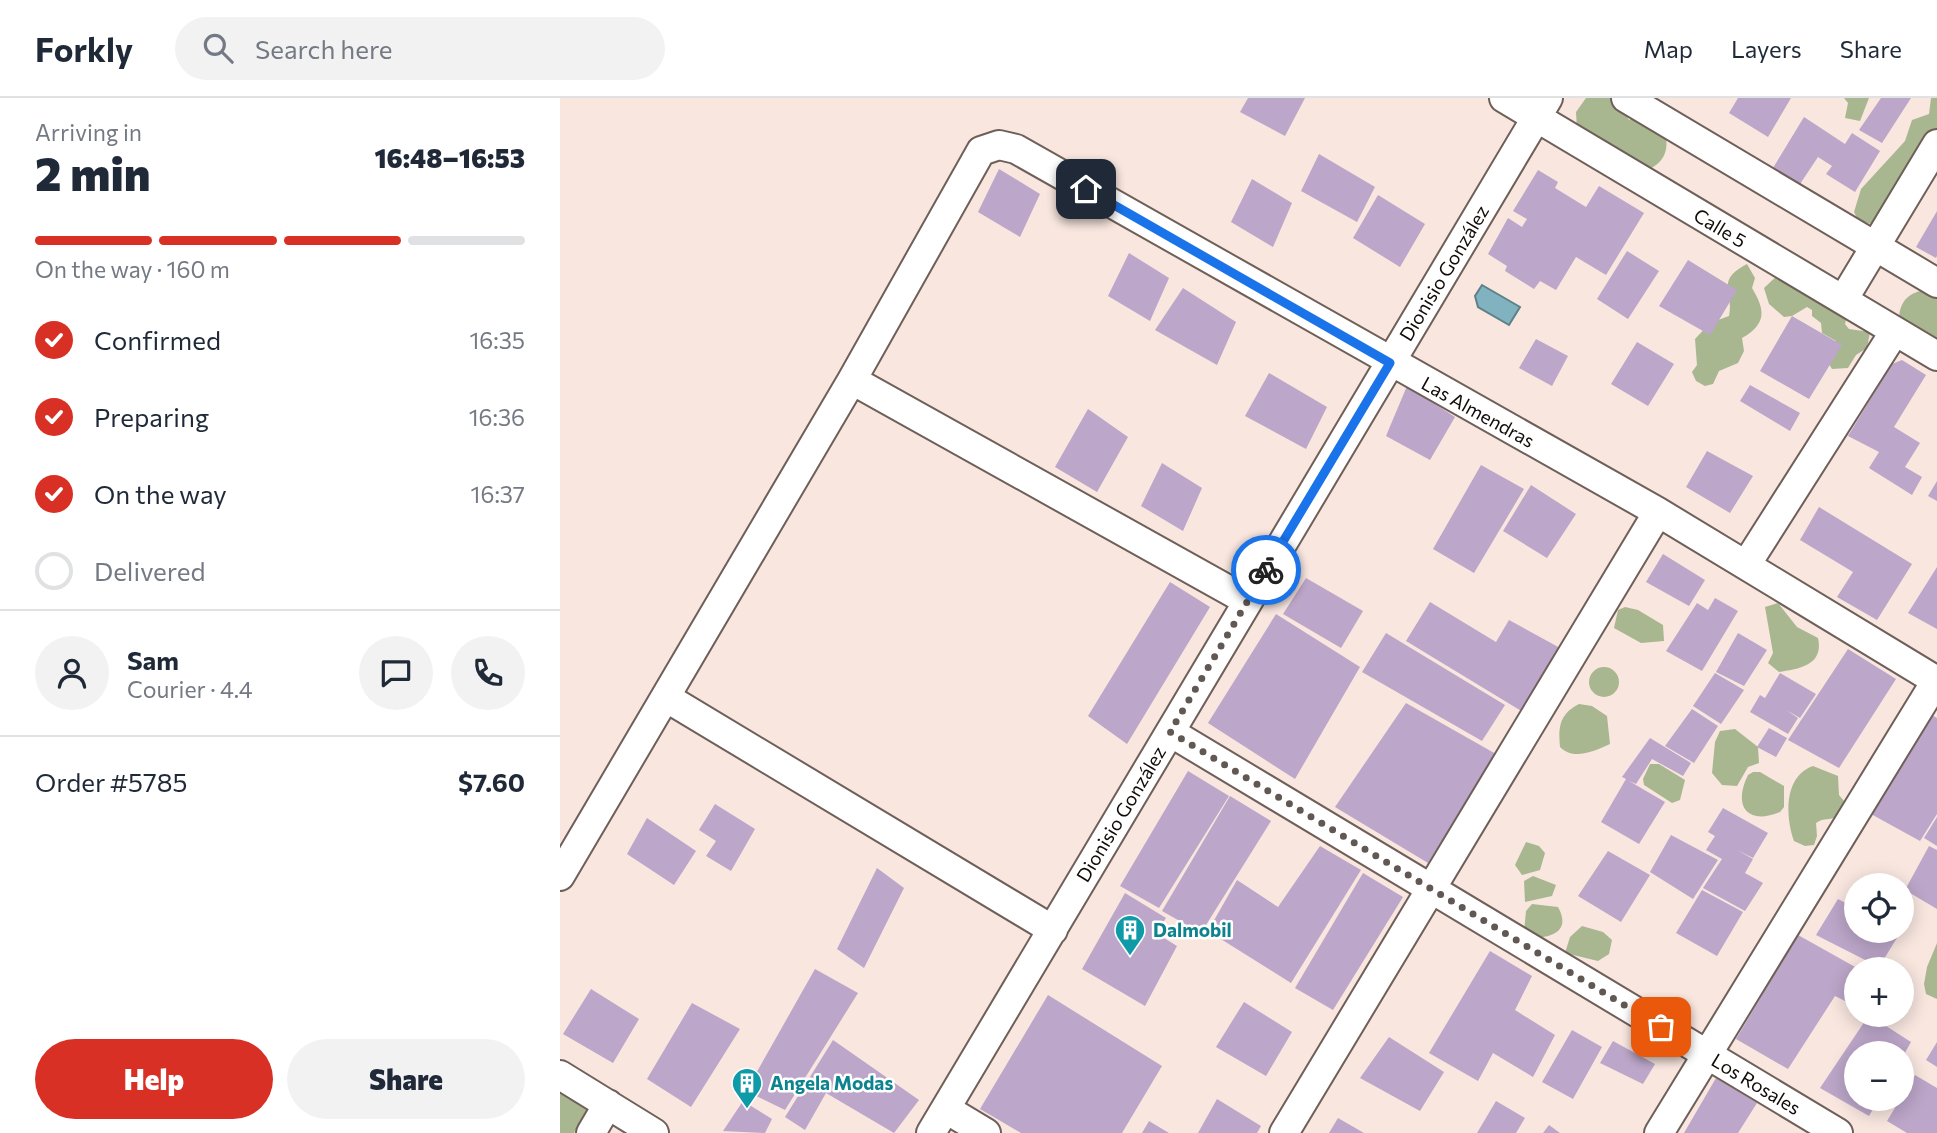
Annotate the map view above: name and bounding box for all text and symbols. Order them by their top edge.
search box [175,17,665,80]
text: Forkly [35,28,133,69]
icon: search [199,29,237,67]
text: Search here [255,33,393,64]
text: Map [1644,34,1693,63]
text: Layers [1731,34,1802,63]
text: Share [1840,34,1902,63]
text: Arriving in [35,118,142,146]
text: 16:48–16:53 [374,142,525,173]
text: 2 min [35,144,151,200]
pin [1056,159,1116,219]
icon: home [1067,170,1105,208]
street label: Dionisio González [1394,201,1493,345]
street label: Calle 5 [1690,203,1751,252]
text: On the way · 160 m [35,255,230,283]
icon: check [35,321,73,359]
text: Confirmed [94,324,221,355]
text: 16:35 [469,326,525,354]
street label: Las Almendras [1418,371,1539,452]
icon: check [35,398,73,436]
text: Preparing [94,401,209,432]
text: 16:36 [469,403,525,431]
icon: check [35,475,73,513]
text: On the way [94,478,227,509]
text: 16:37 [471,480,525,508]
courier [1231,535,1301,605]
icon: bike [1247,551,1285,589]
text: Delivered [94,555,205,586]
button: person [35,636,109,710]
button: chat [359,636,433,710]
button: phone [451,636,525,710]
text: Sam [127,644,179,675]
text: Courier · 4.4 [127,675,253,703]
street label: Dionisio González [1071,742,1170,886]
text: Order #5785 [35,766,187,797]
text: $7.60 [458,766,525,797]
map controls [1844,873,1914,1111]
button: locate [1844,873,1914,943]
building icon: Dalmobil [1113,913,1147,957]
place label: Dalmobil [1153,918,1232,941]
button: + [1844,957,1914,1027]
pin [1631,997,1691,1057]
icon: bag [1642,1008,1680,1046]
button: Help [35,1039,273,1119]
button: Share [287,1039,525,1119]
button: − [1844,1041,1914,1111]
street label: Los Rosales [1708,1048,1805,1119]
building icon: Angela Modas [730,1066,764,1110]
place label: Angela Modas [770,1071,893,1094]

